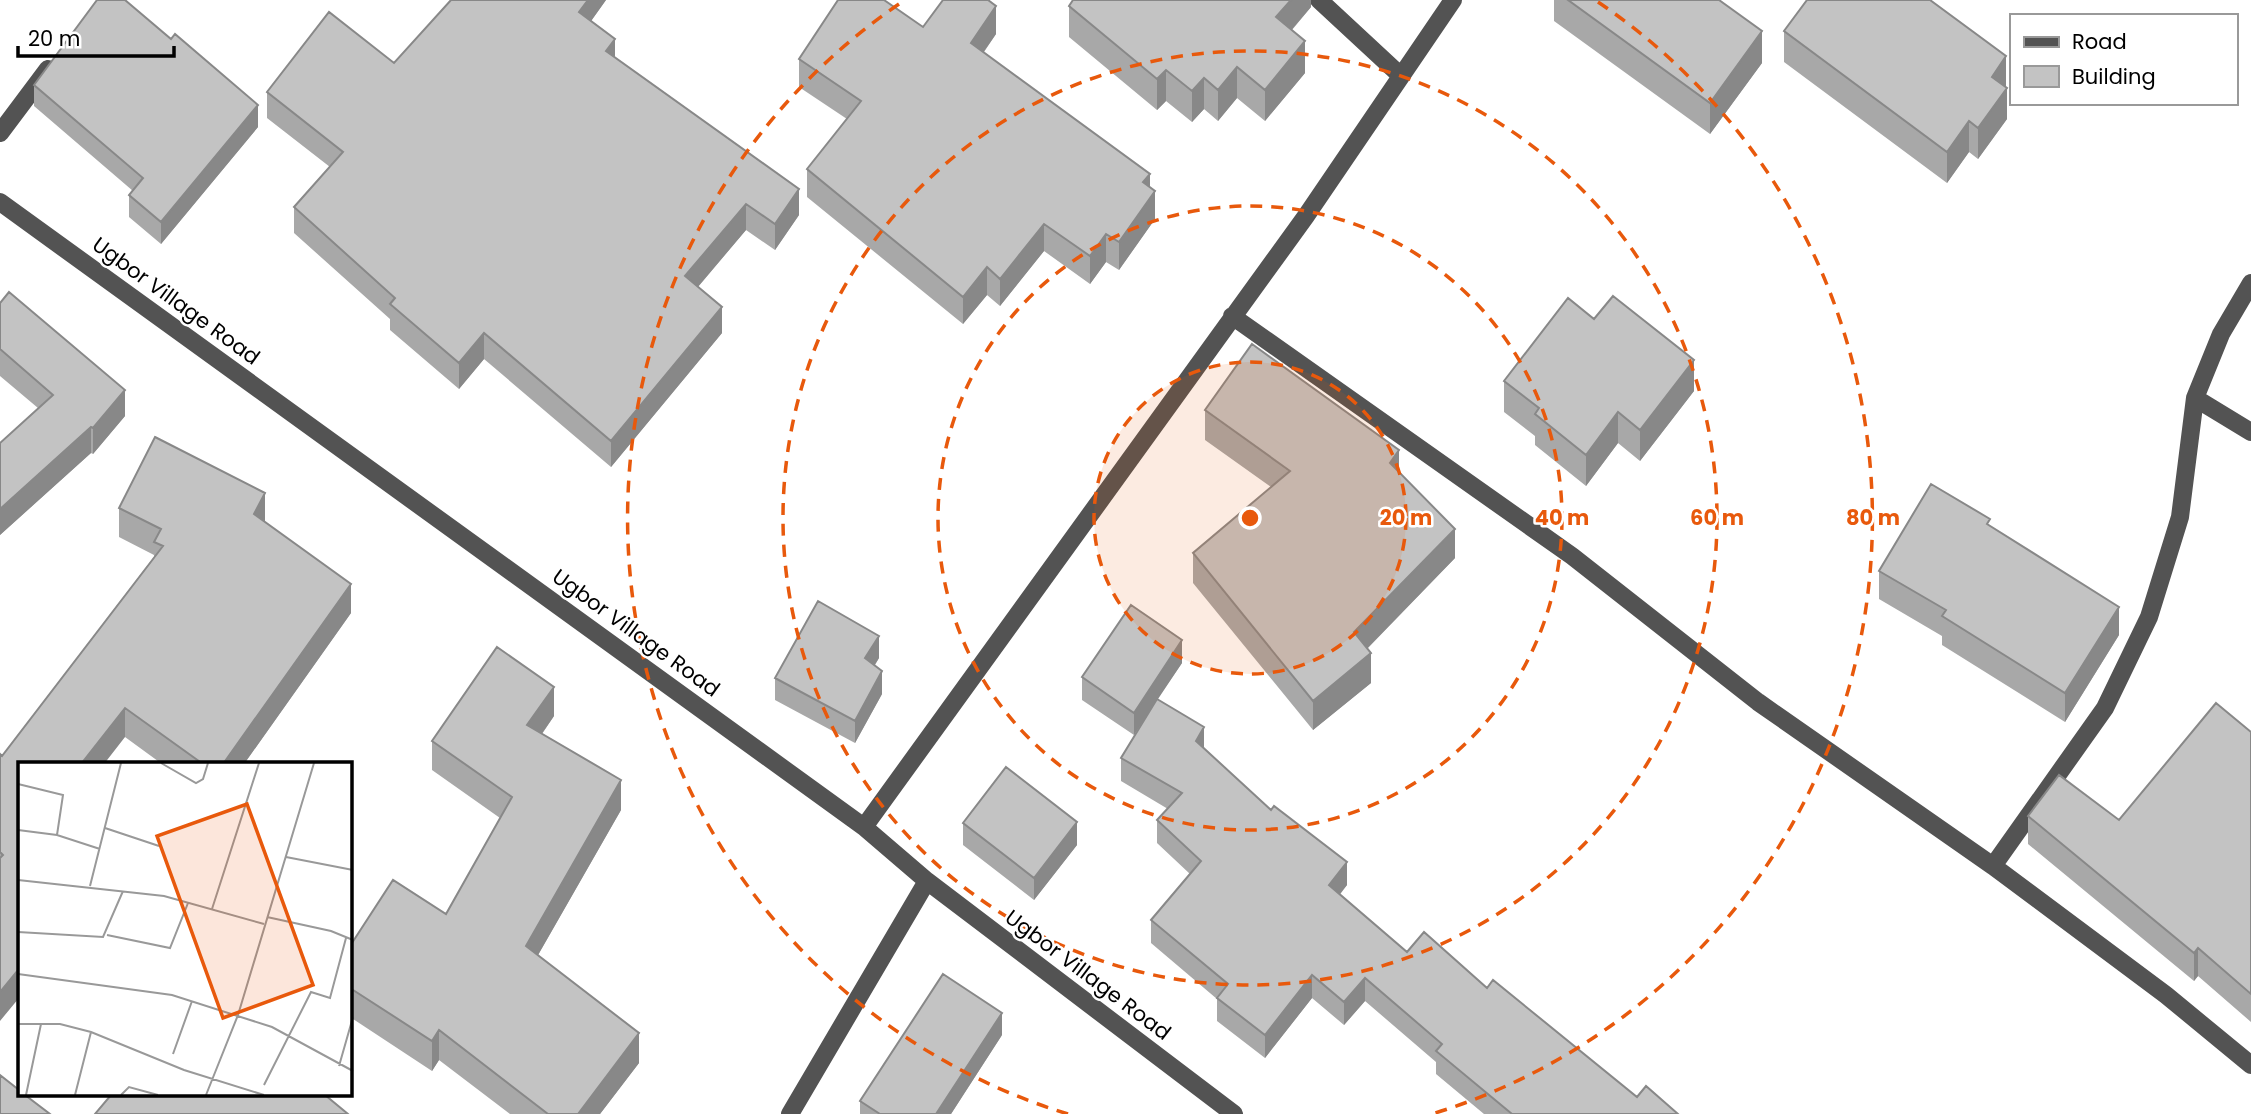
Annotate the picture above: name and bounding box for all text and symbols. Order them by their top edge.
scale bar [18,14,173,58]
legend [2010,14,2237,105]
text: 20 m [28,24,81,53]
text: Road [2072,27,2127,56]
text: Building [2072,62,2156,91]
street label: Ugbor Village Road [87,230,266,371]
text: 20 m [1380,503,1432,532]
text: 40 m [1535,503,1589,532]
text: 60 m [1690,503,1744,532]
text: 80 m [1846,503,1900,532]
centre of rings [1238,506,1262,530]
street label: Ugbor Village Road [547,562,726,703]
inset map [18,762,352,1096]
street label: Ugbor Village Road [999,903,1177,1047]

